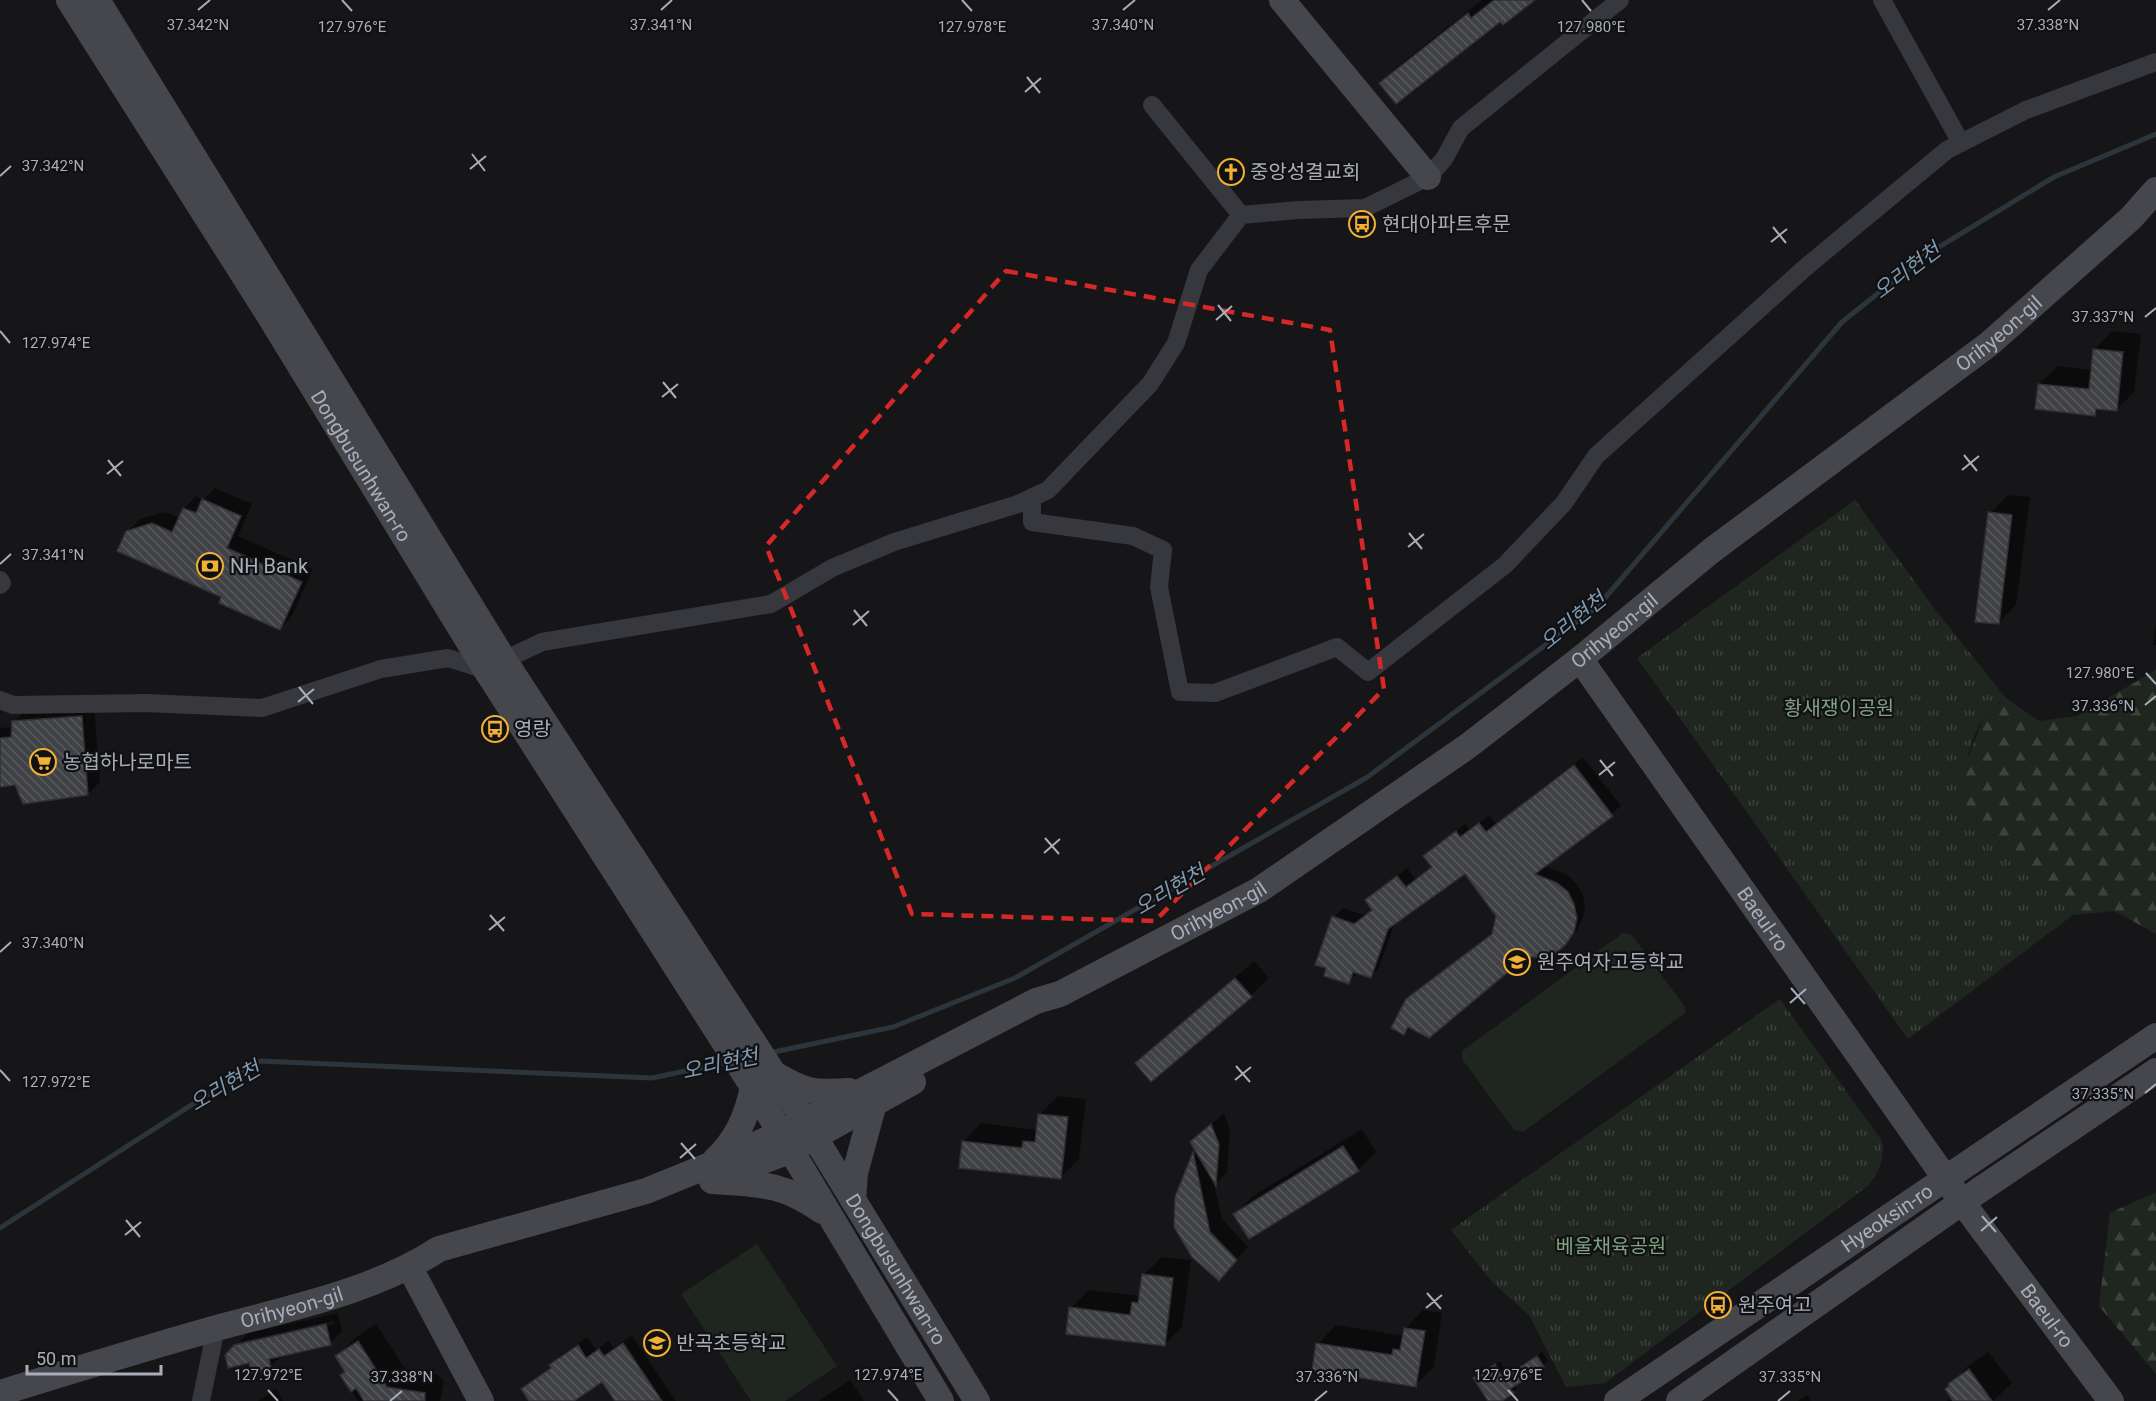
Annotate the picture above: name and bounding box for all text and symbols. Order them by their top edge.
text: 37.342°N [167,16,229,34]
text: 37.341°N [630,16,692,34]
text: 37.340°N [1092,16,1154,34]
text: 37.338°N [2017,16,2079,34]
text: 127.976°E [318,18,387,36]
text: 127.978°E [938,18,1007,36]
text: 127.980°E [1557,18,1626,36]
text: 37.342°N [22,157,84,175]
church icon: 중앙성결교회 [1216,157,1246,187]
place label: 중앙성결교회 [1250,160,1360,184]
bus stop icon: 현대아파트후문 [1347,209,1377,239]
place label: 현대아파트후문 [1382,212,1511,236]
water label: 오리현천 [1869,237,1947,304]
street label: Orihyeon-gil [1951,291,2047,377]
text: 37.337°N [2072,308,2134,326]
text: 127.974°E [22,334,91,352]
street label: Dongbusunhwan-ro [306,386,417,546]
text: 37.341°N [22,546,84,564]
bank icon: NH Bank [195,551,225,581]
place label: NH Bank [230,554,309,578]
water label: 오리현천 [1535,586,1613,655]
street label: Orihyeon-gil [1566,588,1663,673]
text: 127.980°E [2066,664,2135,682]
park label: 황새쟁이공원 [1784,696,1894,720]
text: 37.336°N [2072,697,2134,715]
bus stop icon: 영랑 [480,714,510,744]
place label: 영랑 [514,717,551,741]
supermarket icon: 농협하나로마트 [28,747,58,777]
place label: 농협하나로마트 [63,750,192,774]
water label: 오리현천 [1131,859,1212,920]
street label: Orihyeon-gil [1166,876,1271,946]
street label: Baeul-ro [1732,882,1794,956]
text: 37.340°N [22,934,84,952]
school or university icon: 원주여자고등학교 [1502,947,1532,977]
place label: 원주여자고등학교 [1537,950,1684,974]
water label: 오리현천 [680,1044,763,1084]
water label: 오리현천 [186,1055,267,1116]
text: 127.972°E [22,1073,91,1091]
text: 37.335°N [2072,1085,2134,1103]
street label: Hyeoksin-ro [1836,1179,1937,1258]
street label: Dongbusunhwan-ro [840,1189,952,1349]
park label: 베울채육공원 [1556,1234,1666,1258]
street label: Baeul-ro [2016,1279,2079,1352]
street label: Orihyeon-gil [238,1282,346,1333]
bus stop icon: 원주여고 [1703,1290,1733,1320]
place label: 원주여고 [1738,1293,1812,1317]
school or university icon: 반곡초등학교 [642,1328,672,1358]
place label: 반곡초등학교 [676,1331,786,1355]
scale bar [27,1338,160,1376]
text: 50 m [36,1348,76,1369]
text: 127.972°E [234,1366,303,1384]
text: 127.974°E [854,1366,923,1384]
text: 127.976°E [1474,1366,1543,1384]
text: 37.338°N [371,1368,433,1386]
text: 37.336°N [1296,1368,1358,1386]
text: 37.335°N [1759,1368,1821,1386]

